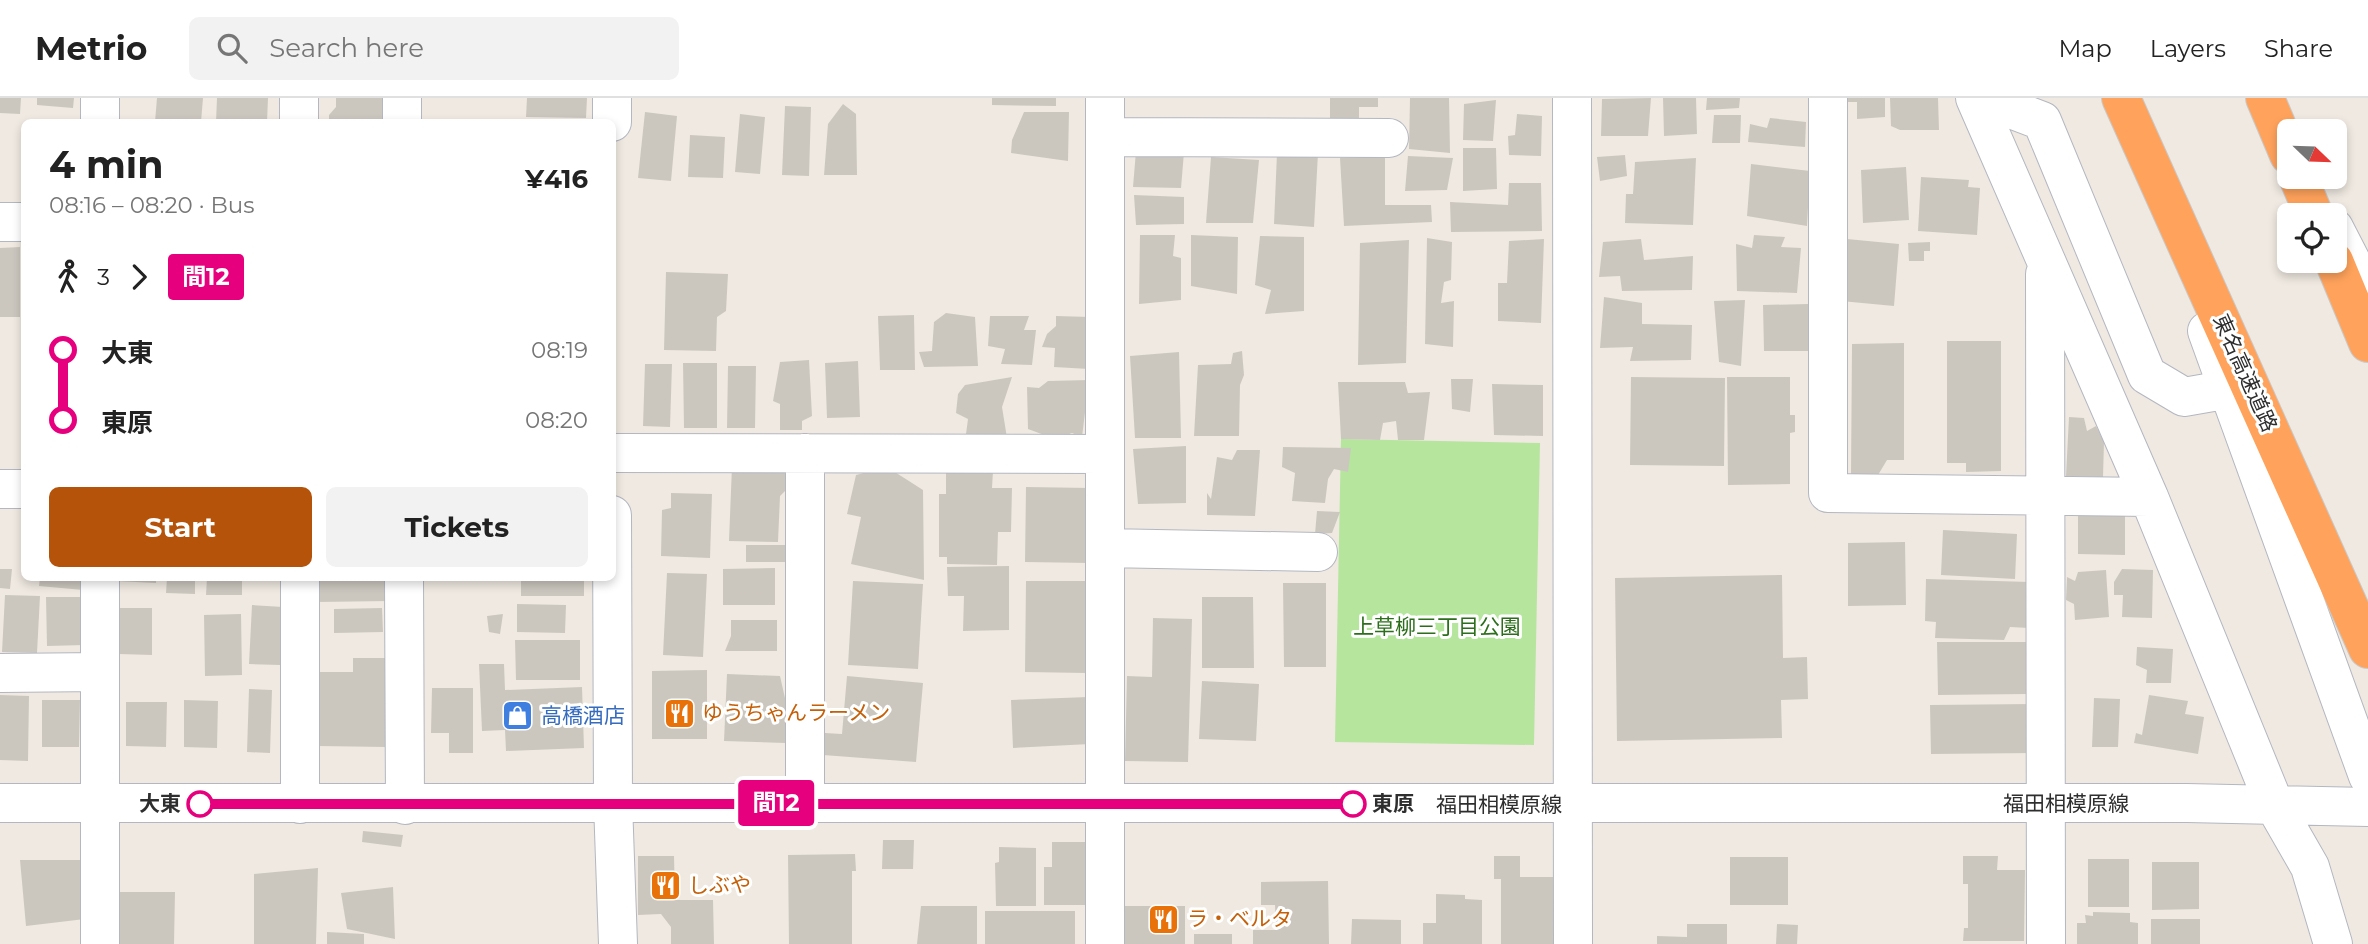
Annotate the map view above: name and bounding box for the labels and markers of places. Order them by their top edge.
restaurant icon: ゆうちゃんラーメン [662,696,696,730]
shop icon: 高橋酒店 [501,699,535,733]
place label: ゆうちゃんラーメン [702,700,890,725]
place label: 高橋酒店 [541,703,625,728]
place label: 大東 [139,791,181,816]
marker: 大東 [187,791,213,817]
marker: 東原 [1340,791,1366,817]
place label: 東原 [1372,791,1414,816]
restaurant icon: しぶや [648,868,682,902]
place label: しぶや [688,872,751,897]
restaurant icon: ラ・ベルタ [1147,902,1181,936]
place label: ラ・ベルタ [1187,906,1292,931]

